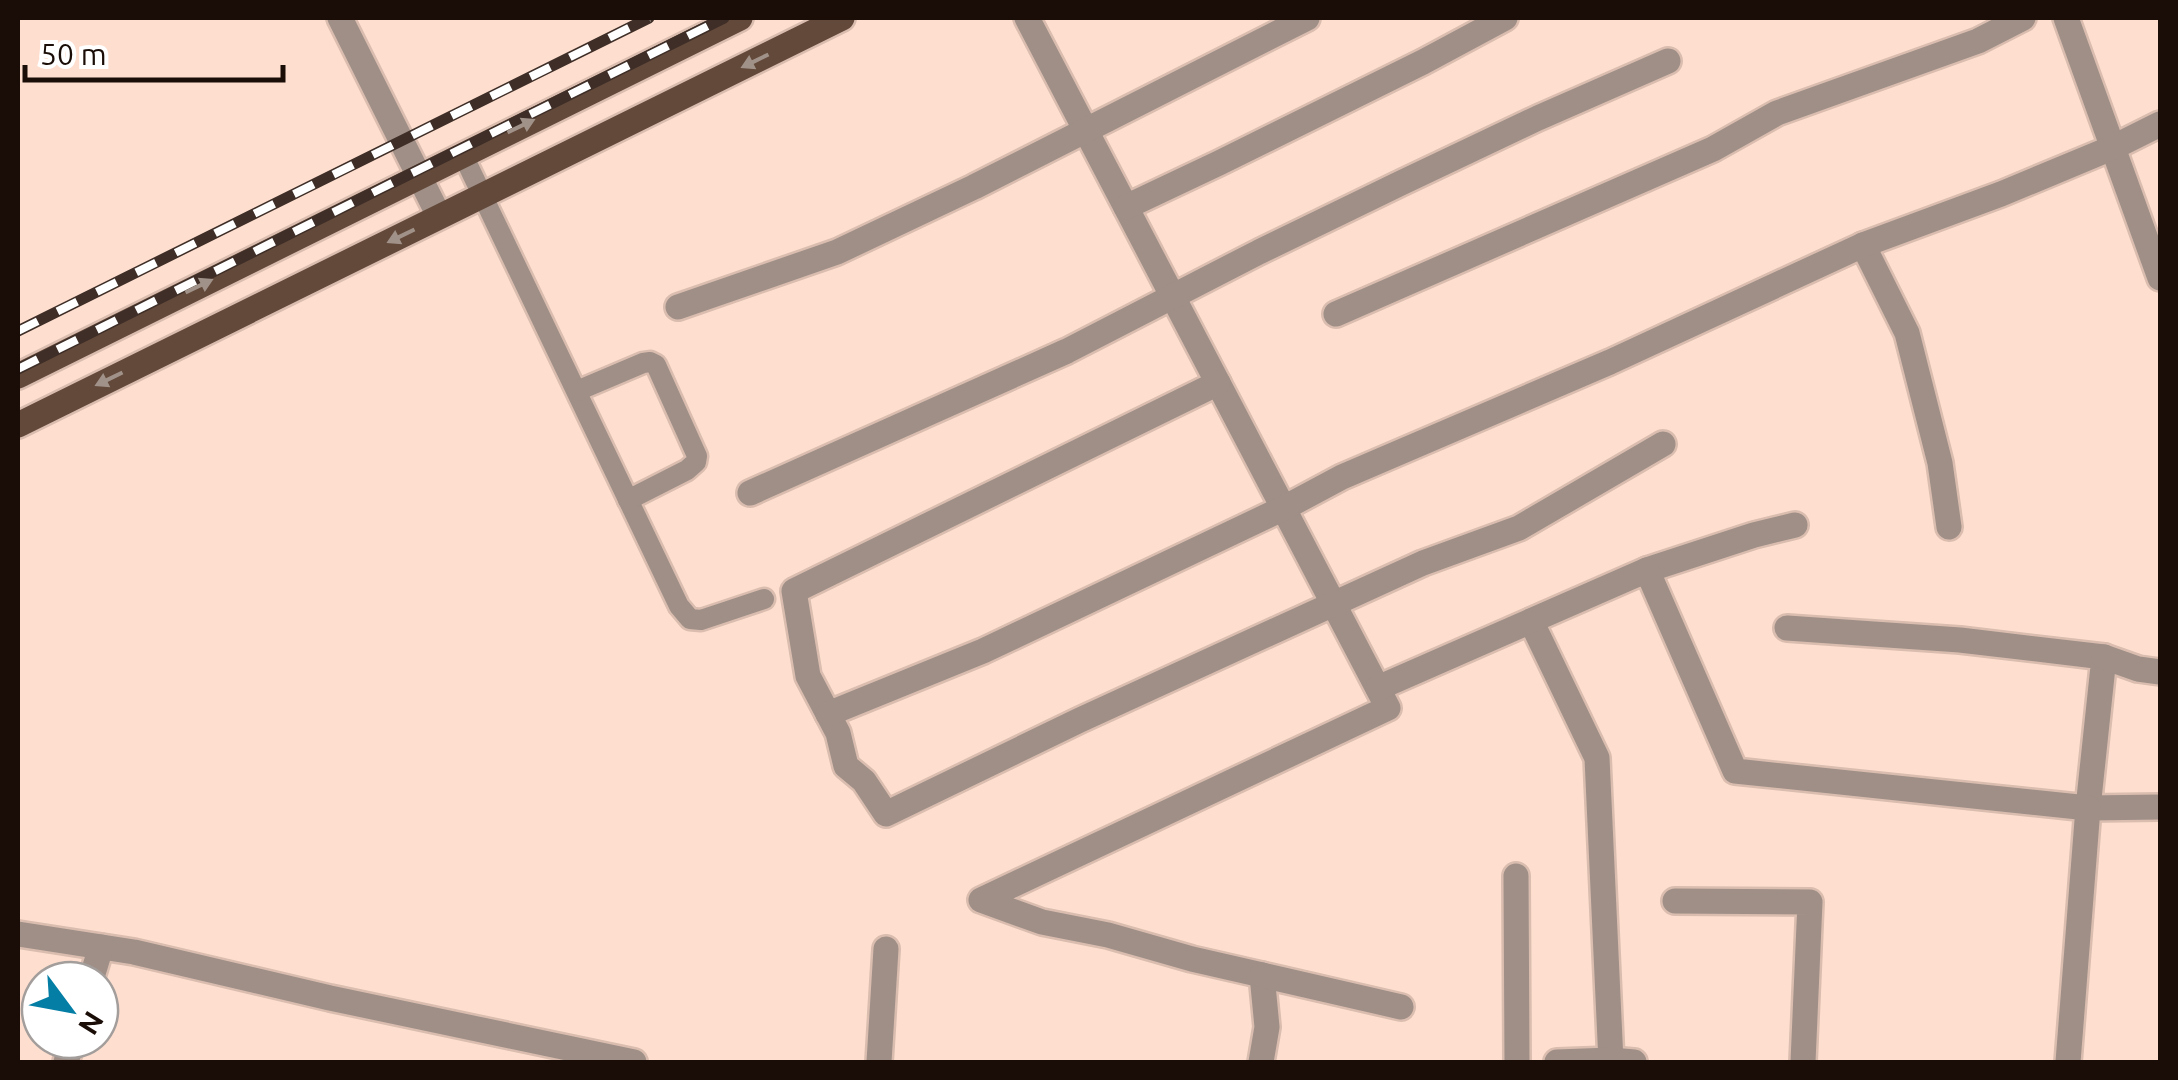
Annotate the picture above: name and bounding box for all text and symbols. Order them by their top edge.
scale bar [25,20,282,82]
text: 50 m [40,37,107,71]
one-way arrow [740,52,769,69]
one-way arrow [507,118,536,135]
one-way arrow [386,227,415,244]
one-way arrow [185,278,214,295]
one-way arrow [95,371,124,388]
north arrow [20,960,120,1060]
text: N [73,1006,110,1041]

